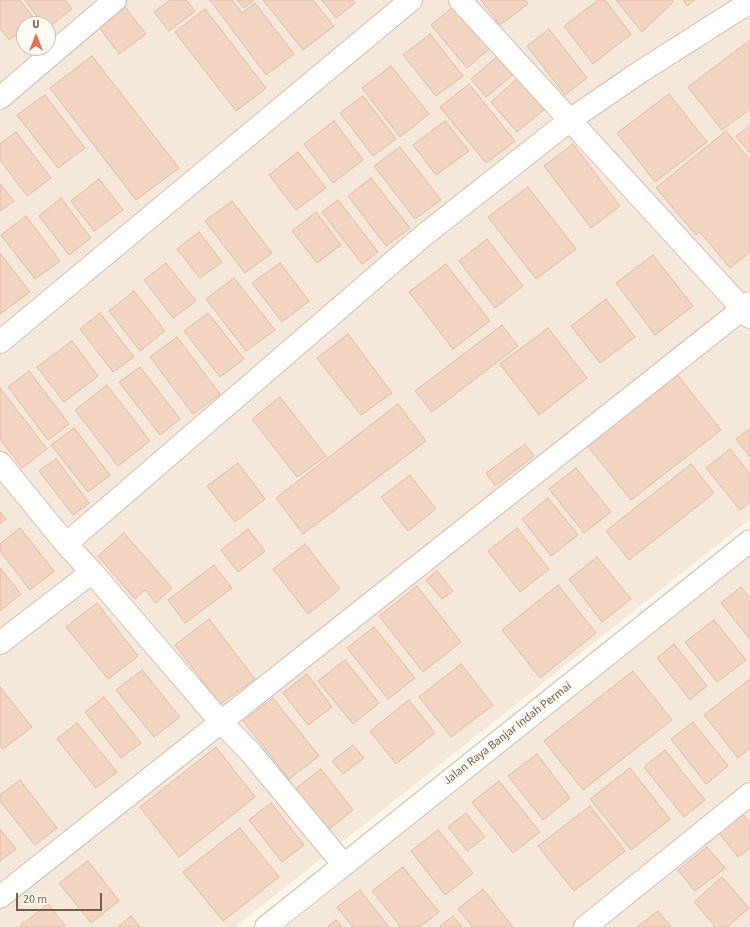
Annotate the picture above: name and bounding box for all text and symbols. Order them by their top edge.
north arrow [16,16,56,56]
text: U [32,17,40,32]
street label: Jalan Raya Banjar Indah Permai [441,679,575,789]
scale bar [18,885,104,911]
text: 20 m [23,891,47,908]

